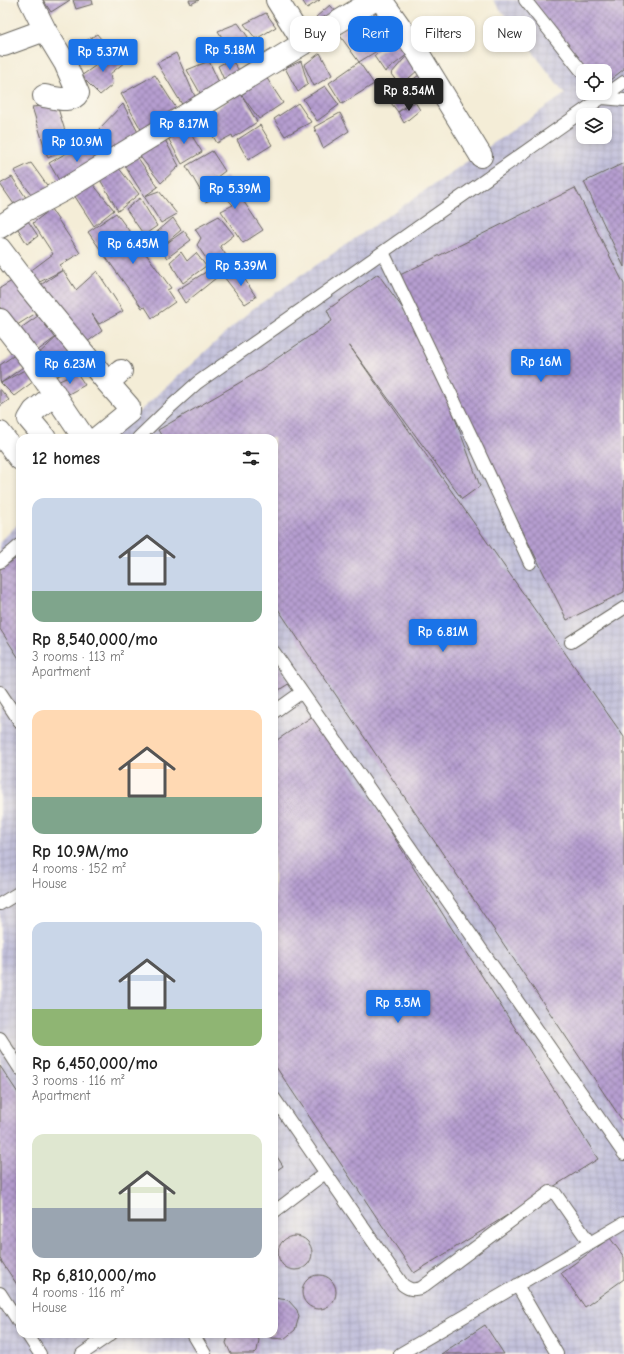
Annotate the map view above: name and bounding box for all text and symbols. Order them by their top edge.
chip: Buy [290,16,340,52]
chip: Rent [348,16,403,52]
chip: Filters [411,16,475,52]
chip: New [483,16,536,52]
pin: Rp 5.18M [189,37,271,71]
pin: Rp 5.37M [62,39,144,73]
text: Rp 5.18M [205,42,255,57]
text: Rp 5.37M [78,44,128,59]
map controls [576,64,612,144]
button: locate [576,64,612,100]
pin: Rp 8.54M [368,78,450,112]
text: Rp 8.54M [383,83,435,98]
button: layers [576,108,612,144]
pin: Rp 8.17M [143,111,225,145]
text: Rp 8.17M [159,116,209,131]
pin: Rp 10.9M [36,129,118,163]
text: Rp 10.9M [51,134,103,149]
pin: Rp 5.39M [194,176,276,210]
text: Rp 5.39M [209,181,261,196]
pin: Rp 6.45M [92,231,174,265]
text: Rp 6.45M [107,236,159,251]
pin: Rp 5.39M [200,253,282,287]
text: Rp 5.39M [215,258,267,273]
pin: Rp 16M [508,349,574,383]
pin: Rp 6.23M [29,351,111,385]
text: Rp 16M [520,354,562,369]
text: Rp 6.23M [44,356,96,371]
icon: filters [240,447,262,469]
text: 12 homes [32,449,100,468]
icon: home [111,524,183,596]
pin: Rp 6.81M [402,619,484,653]
text: Rp 6.81M [418,624,468,639]
text: Rp 8,540,000/mo [32,630,158,649]
text: 3 rooms · 113 m² [32,649,124,664]
text: Apartment [32,664,90,679]
icon: home [111,736,183,808]
text: Rp 10.9M/mo [32,842,129,861]
text: 4 rooms · 152 m² [32,861,126,876]
text: House [32,876,67,891]
icon: home [111,948,183,1020]
pin: Rp 5.5M [361,990,435,1024]
text: Rp 5.5M [375,995,421,1010]
text: Rp 6,450,000/mo [32,1054,158,1073]
text: 3 rooms · 116 m² [32,1073,124,1088]
text: Apartment [32,1088,90,1103]
icon: home [111,1160,183,1232]
text: Rp 6,810,000/mo [32,1266,156,1285]
text: 4 rooms · 116 m² [32,1285,124,1300]
text: House [32,1300,67,1315]

